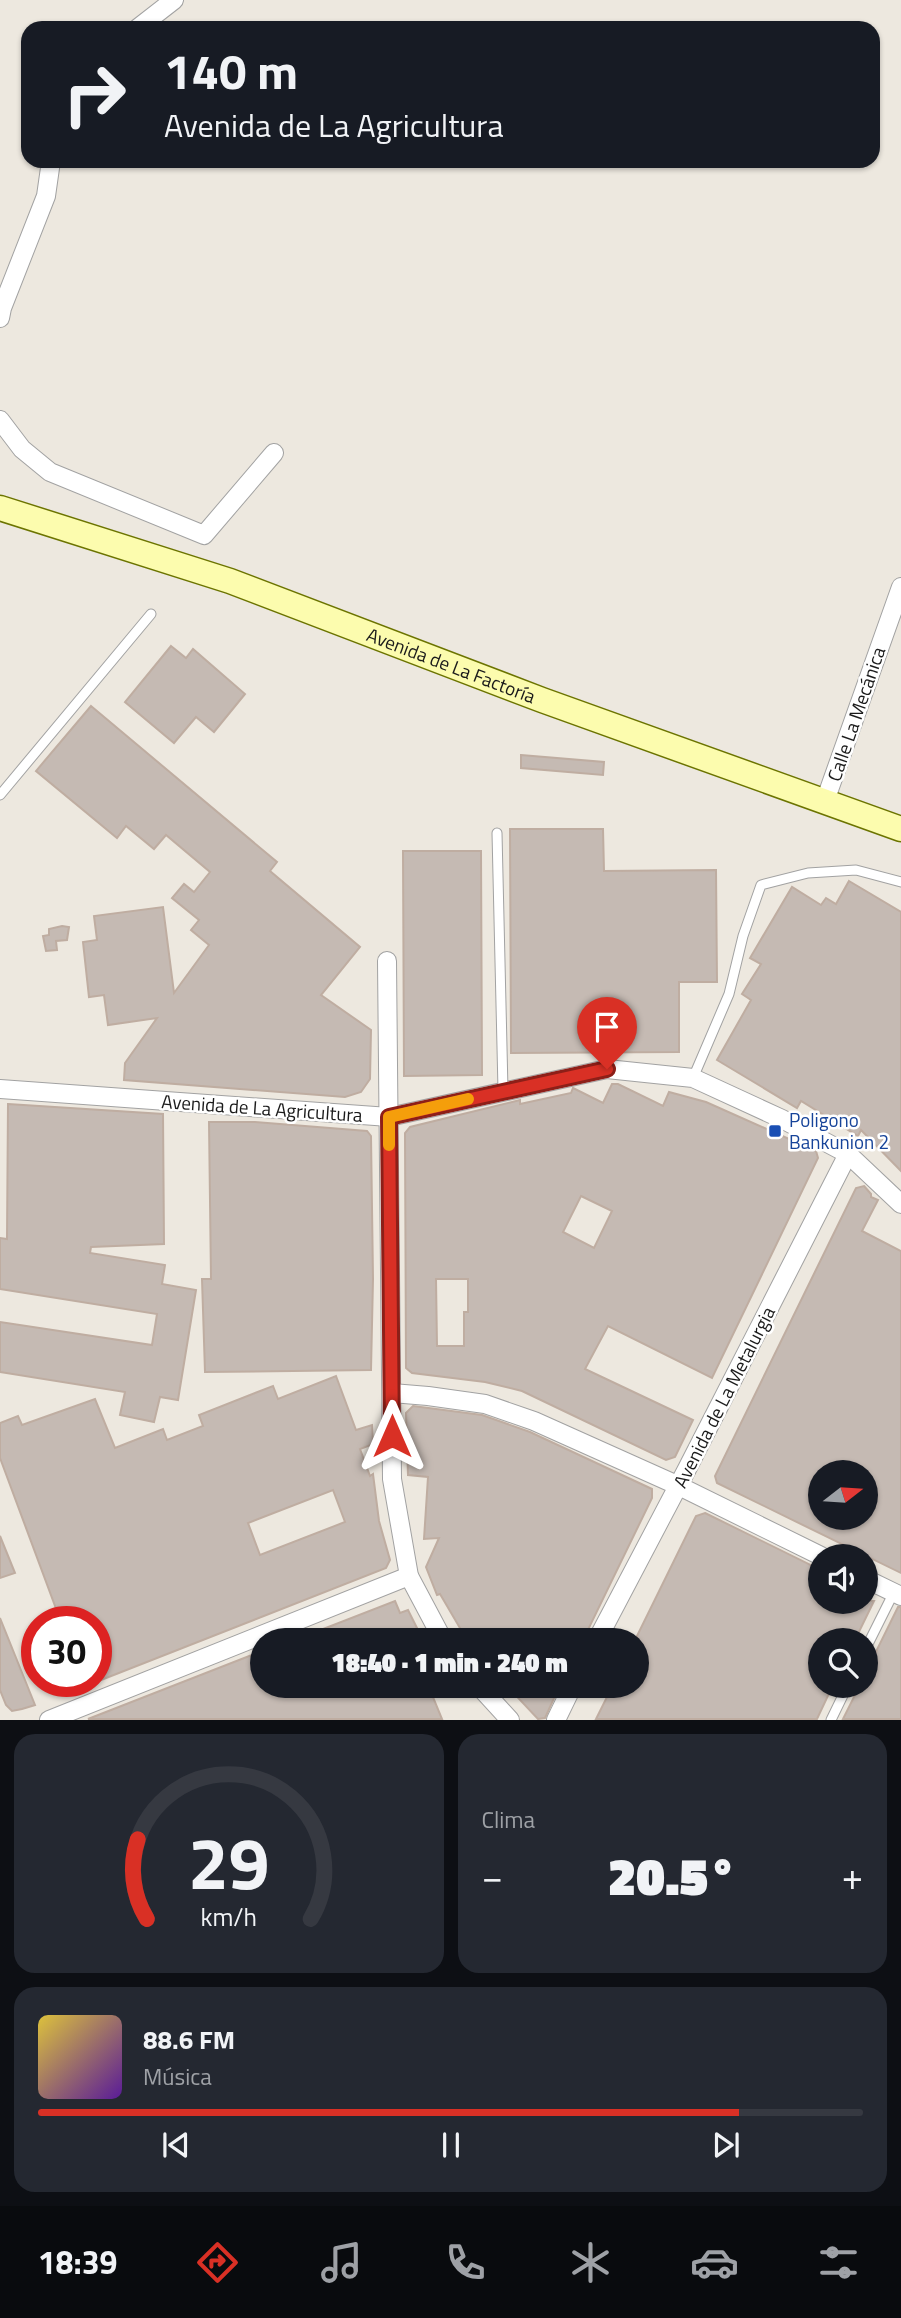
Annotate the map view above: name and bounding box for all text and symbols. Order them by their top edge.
text: 140 m [164,33,298,108]
icon: right [49,49,140,140]
text: Avenida de La Agricultura [164,101,503,149]
street label: Avenida de La Factoría [363,620,540,710]
street label: Calle La Mecánica [819,642,892,785]
pin [577,997,637,1069]
icon: arrive [588,1008,626,1046]
street label: Avenida de La Agricultura [160,1086,364,1129]
place label: Poligono Bankunion 2 [789,1105,889,1156]
marker: Poligono Bankunion 2 [767,1123,783,1139]
street label: Avenida de La Metalurgia [665,1301,782,1493]
position arrow [355,1399,429,1473]
north arrow [808,1460,878,1530]
map controls [808,1460,878,1698]
button: sound [808,1544,878,1614]
speed limit sign: 30 [21,1606,112,1697]
button: search [808,1628,878,1698]
text: 18:40 · 1 min · 240 m [331,1643,568,1682]
text: Clima [482,1802,535,1837]
text: 29 [188,1808,270,1918]
text: 20.5° [608,1836,737,1915]
text: − [482,1847,503,1905]
text: + [842,1847,863,1905]
text: km/h [200,1898,257,1936]
text: 88.6 FM [143,2020,235,2059]
text: Música [143,2059,212,2094]
icon: previous [157,2126,195,2164]
icon: pause [432,2126,470,2164]
icon: next [707,2126,745,2164]
text: 18:39 [38,2238,118,2286]
icon: directions [193,2238,242,2287]
icon: music [317,2238,366,2287]
icon: phone [441,2238,490,2287]
icon: climate [566,2238,615,2287]
icon: car [690,2238,739,2287]
icon: filters [814,2238,863,2287]

